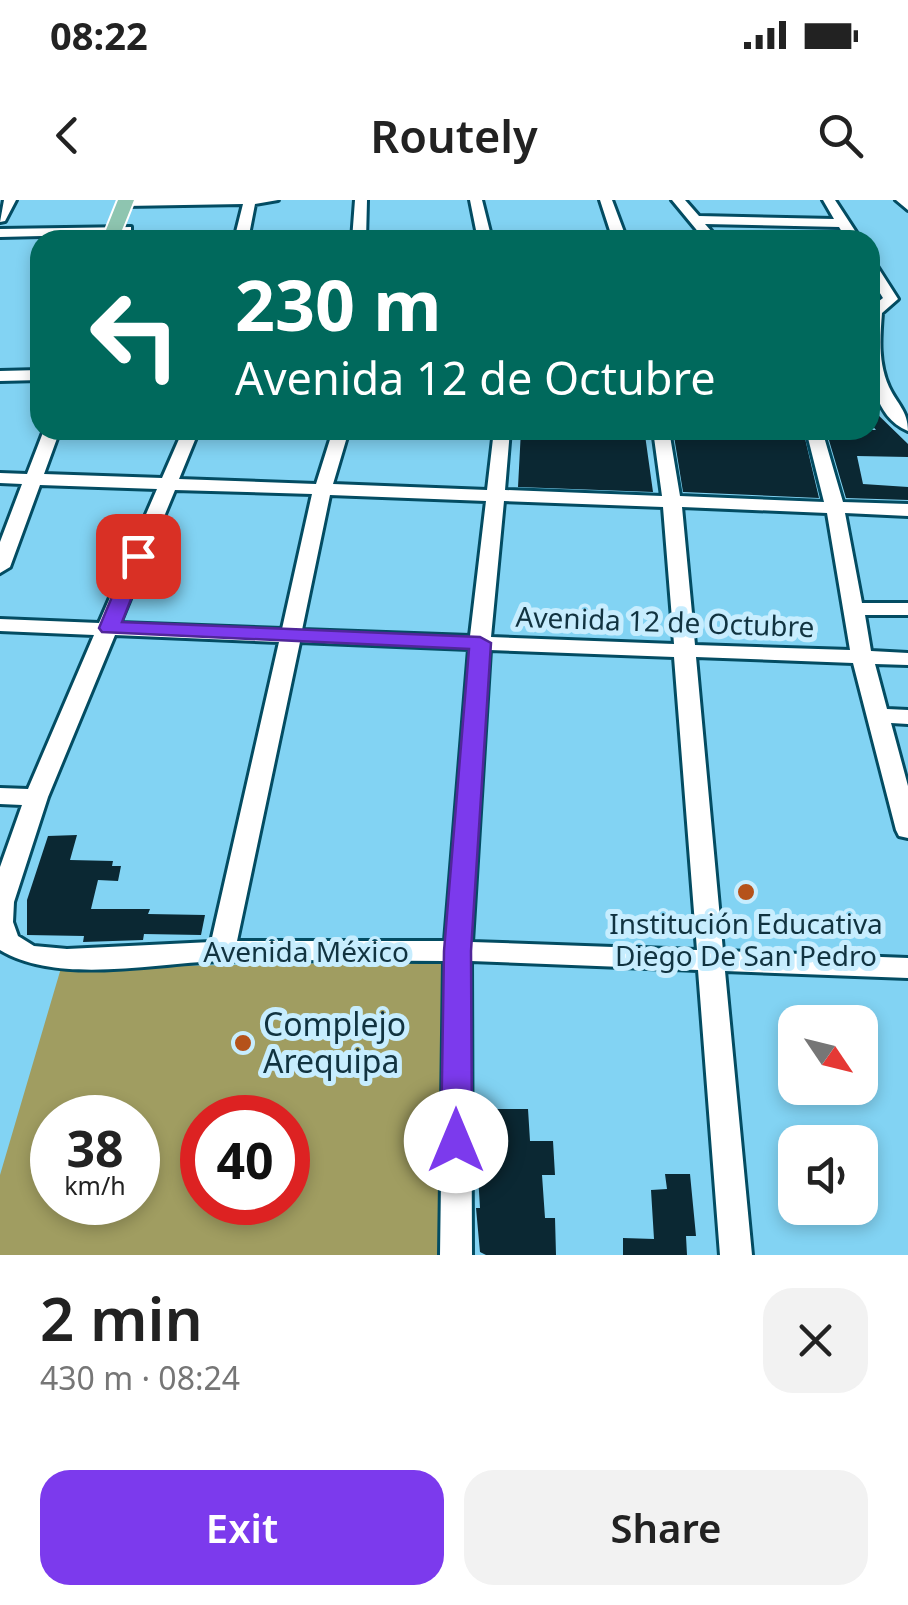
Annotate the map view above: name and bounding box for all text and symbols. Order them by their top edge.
text: 08:22 [50,9,148,61]
text: Routely [370,105,538,166]
icon: back [40,108,95,163]
icon: search [813,108,868,163]
text: 230 m [235,256,442,352]
icon: left [70,270,200,400]
text: Avenida 12 de Octubre [235,347,716,408]
pin [96,514,181,599]
icon: arrive [111,529,166,584]
street label: Avenida 12 de Octubre [515,597,815,645]
marker: Institución Educativa Diego De San Pedro [735,881,757,903]
place label: Institución Educativa Diego De San Pedro [609,904,883,974]
street label: Avenida México [203,932,409,970]
place label: Complejo Arequipa [263,1002,406,1082]
north arrow [778,1005,878,1105]
map controls [778,1005,878,1225]
marker: Complejo Arequipa [232,1032,254,1054]
position arrow [404,1089,508,1193]
speed limit sign: 40 [180,1095,310,1225]
text: 38 [66,1114,124,1182]
button: sound [778,1125,878,1225]
text: km/h [64,1168,126,1202]
text: 2 min [40,1277,203,1359]
button: close [763,1288,868,1393]
text: 430 m · 08:24 [40,1356,240,1399]
button: Exit [40,1470,444,1585]
button: Share [464,1470,868,1585]

